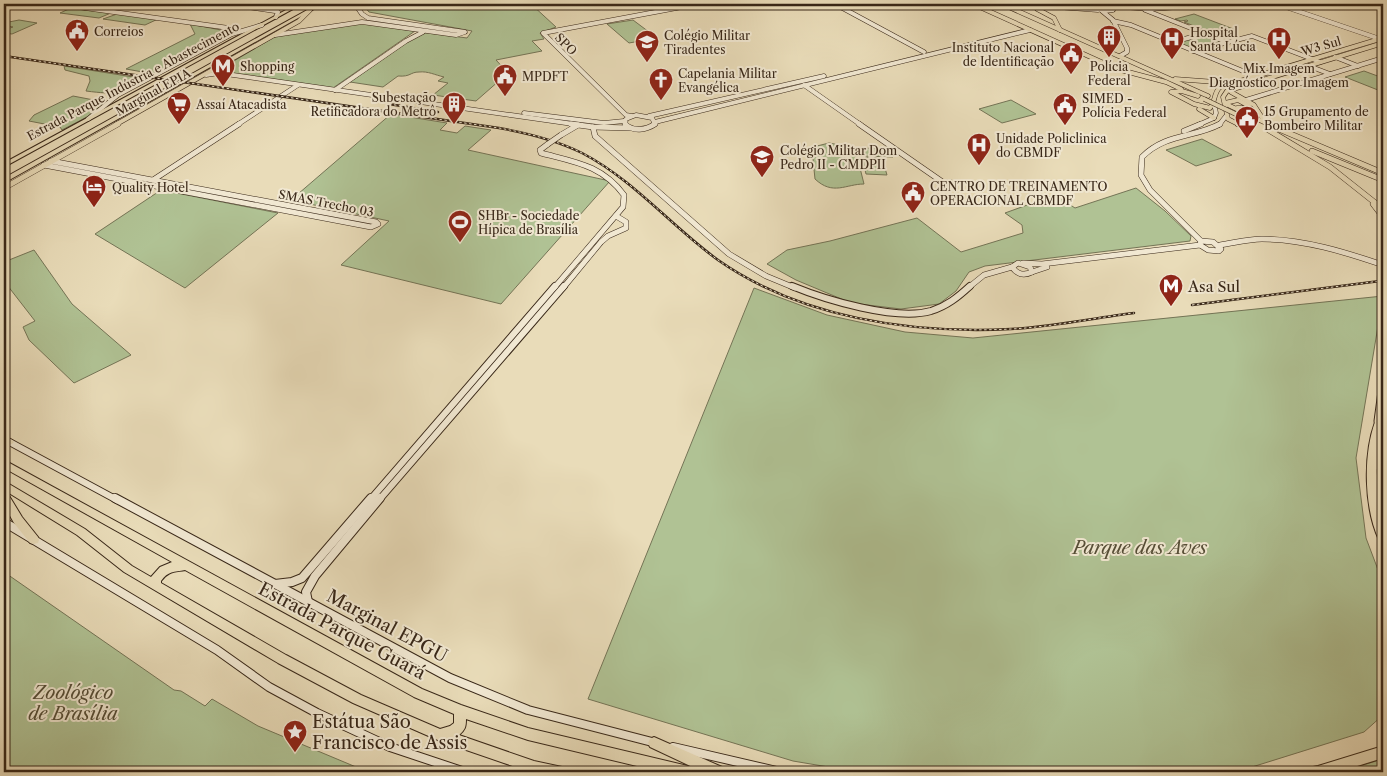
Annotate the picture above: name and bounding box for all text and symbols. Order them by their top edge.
street label: Estrada Parque Indústria e Abastecimento [24,18,242,144]
public building icon: Correios [64,18,90,52]
place label: Correios [94,24,144,39]
building icon: Polícia Federal [1096,24,1122,58]
place label: Hospital Santa Lúcia [1190,25,1257,54]
hospital icon: Hospital Santa Lúcia [1159,26,1185,60]
hospital icon: Mix Imagem Diagnóstico por Imagem [1266,26,1292,60]
place label: Colégio Militar Tiradentes [664,28,750,57]
school or university icon: Colégio Militar Tiradentes [634,29,660,63]
street label: SPO [552,30,580,58]
street label: W3 Sul [1298,33,1343,59]
place label: Instituto Nacional de Identificação [952,40,1054,69]
public building icon: Instituto Nacional de Identificação [1058,41,1084,75]
metro station icon: Shopping [210,53,236,87]
place label: Shopping [240,59,295,74]
place label: Polícia Federal [1088,59,1131,88]
place label: Mix Imagem Diagnóstico por Imagem [1209,61,1349,90]
public building icon: MPDFT [492,63,518,97]
street label: Marginal EPIA [113,65,194,119]
place label: Capelania Militar Evangélica [678,66,777,95]
church icon: Capelania Militar Evangélica [648,67,674,101]
place label: MPDFT [522,69,568,84]
place label: Subestação Retificadora do Metrô [310,90,436,119]
supermarket icon: Assaí Atacadista [166,91,192,125]
building icon: Subestação Retificadora do Metrô [441,91,467,125]
place label: SIMED - Polícia Federal [1082,91,1167,120]
public building icon: SIMED - Polícia Federal [1052,92,1078,126]
place label: Assaí Atacadista [195,97,287,112]
place label: 15 Grupamento de Bombeiro Militar [1264,104,1369,133]
public building icon: 15 Grupamento de Bombeiro Militar [1234,105,1260,139]
place label: Unidade Policlinica do CBMDF [996,131,1107,160]
hospital icon: Unidade Policlinica do CBMDF [966,132,992,166]
place label: Colégio Militar Dom Pedro II - CMDPII [780,143,897,172]
school or university icon: Colégio Militar Dom Pedro II - CMDPII [749,144,775,178]
hotel icon: Quality Hotel [81,174,107,208]
place label: CENTRO DE TREINAMENTO OPERACIONAL CBMDF [930,179,1108,208]
place label: Quality Hotel [112,180,189,195]
public building icon: CENTRO DE TREINAMENTO OPERACIONAL CBMDF [900,180,926,214]
street label: SMAS Trecho 03 [277,186,375,220]
place label: SHBr - Sociedade Hípica de Brasília [478,208,580,237]
sports icon: SHBr - Sociedade Hípica de Brasília [447,209,473,243]
metro station icon: Asa Sul [1158,273,1184,307]
place label: Asa Sul [1187,277,1241,296]
park label: Parque das Aves [1071,537,1207,559]
street label: Estrada Parque Guará [255,578,430,685]
street label: Marginal EPGU [323,585,451,667]
park label: Zoológico de Brasília [28,682,118,725]
place label: Estátua São Francisco de Assis [312,711,467,754]
place icon: Estátua São Francisco de Assis [282,719,308,753]

